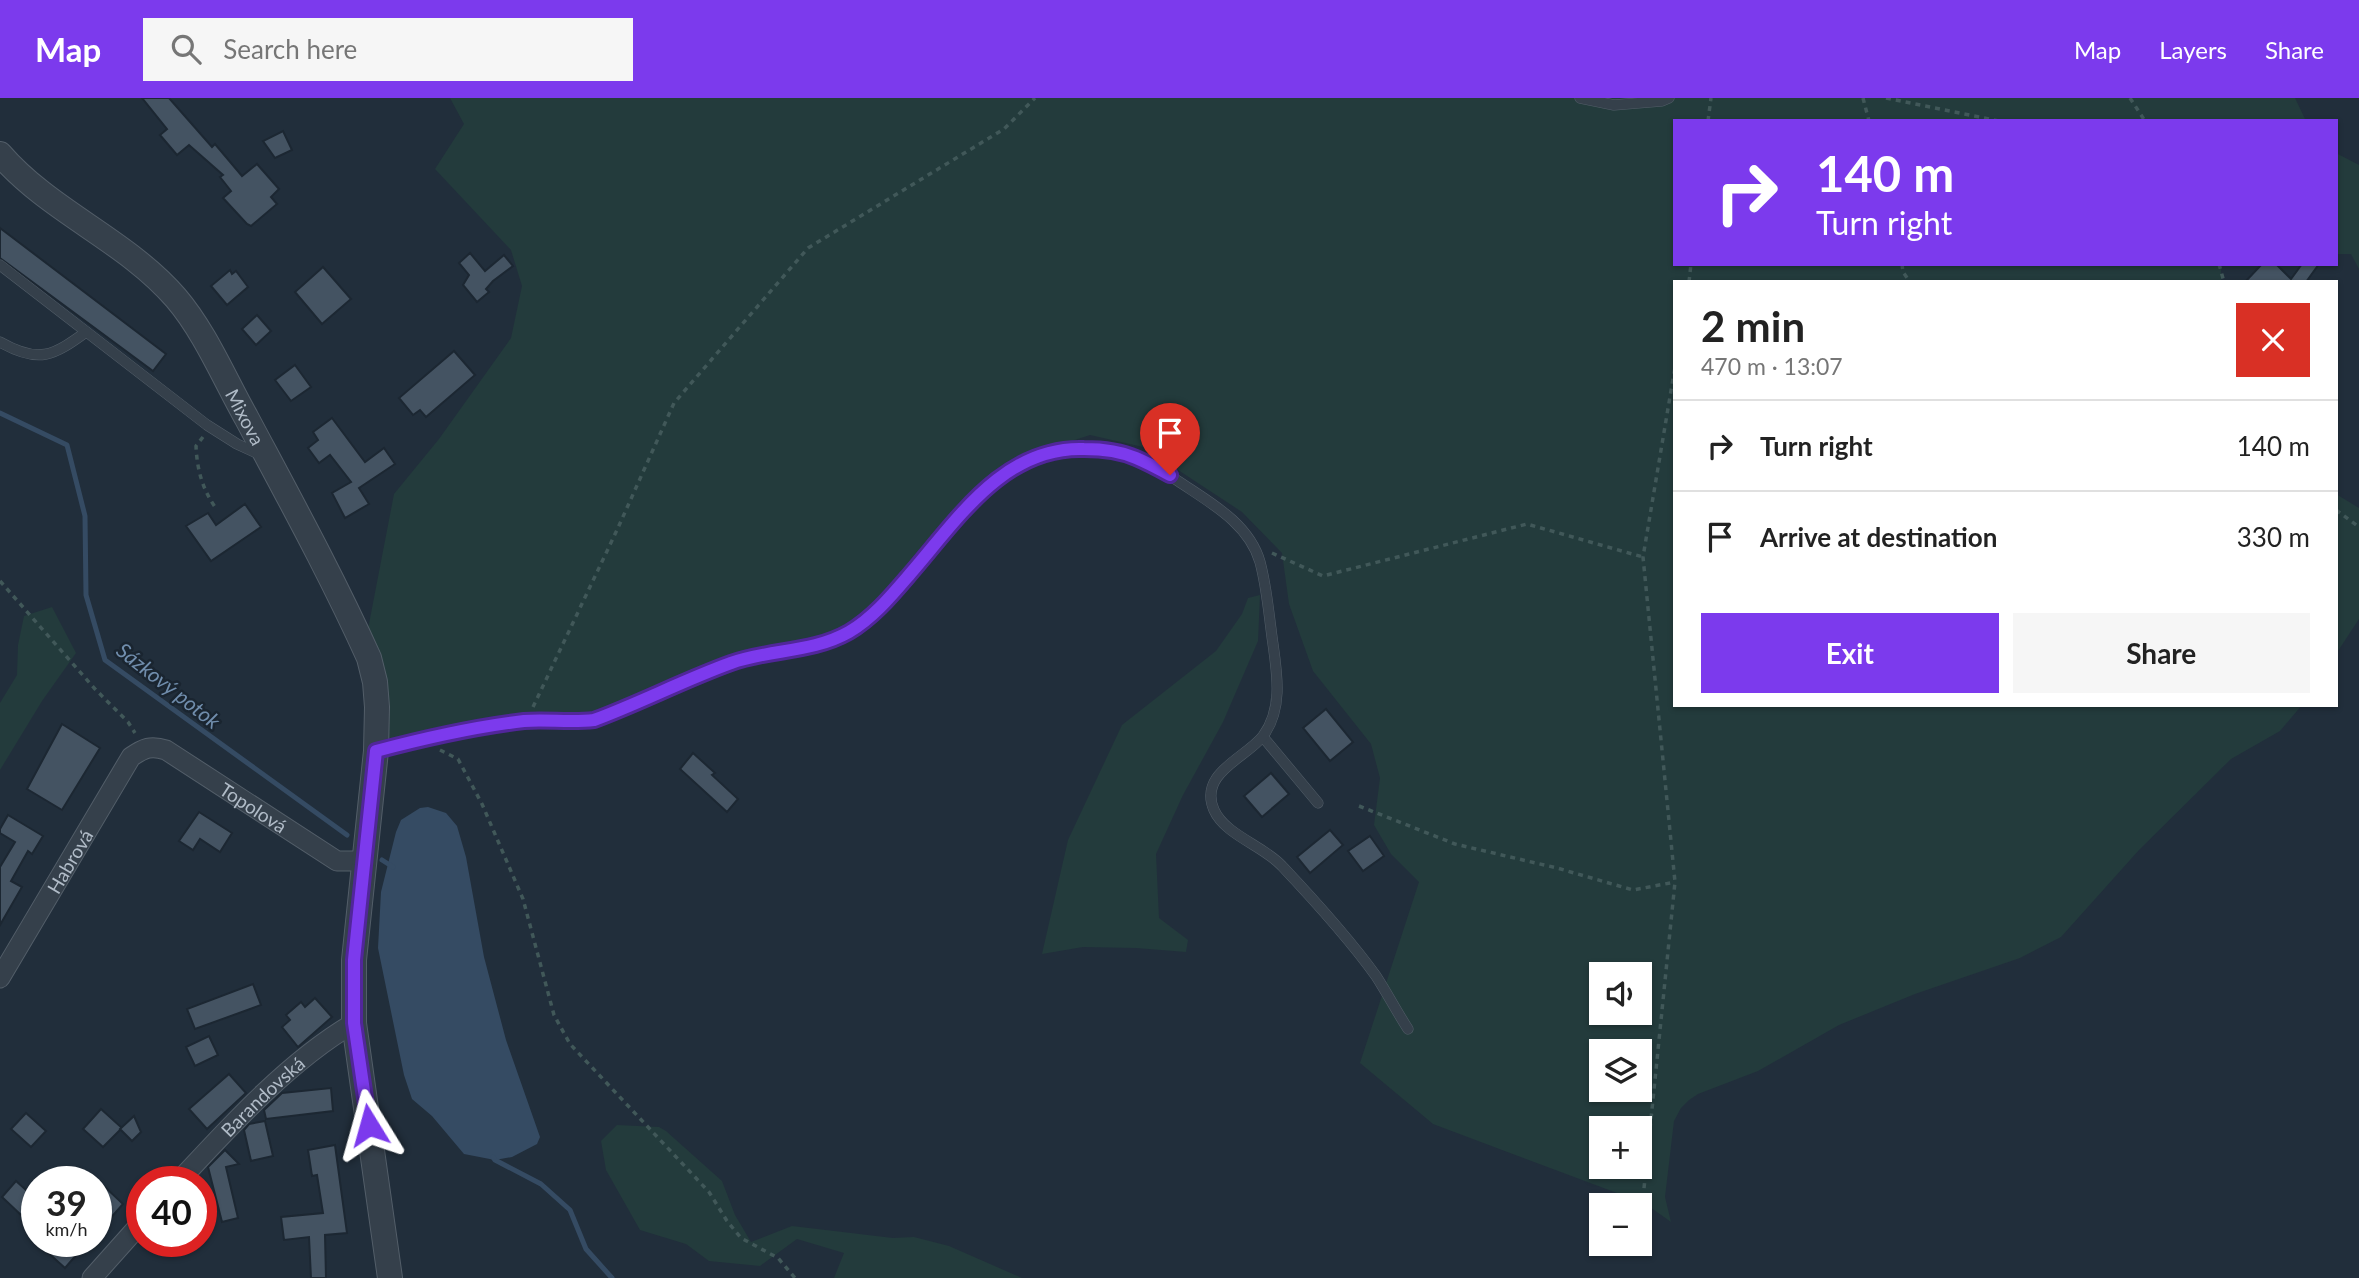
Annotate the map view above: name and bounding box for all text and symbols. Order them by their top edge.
search box [143,18,633,81]
text: Map [35,29,101,69]
icon: search [167,30,205,68]
text: Search here [223,33,357,65]
text: Map [2074,35,2121,64]
text: Layers [2159,35,2227,64]
text: Share [2265,35,2324,64]
text: 140 m [1816,144,1954,202]
icon: right [1701,147,1792,238]
text: Turn right [1816,203,1952,242]
text: 2 min [1701,301,1805,351]
button: close [2236,303,2310,377]
text: 470 m · 13:07 [1701,352,1843,380]
street label: Mixova [221,385,270,449]
pin [1140,403,1200,475]
icon: arrive [1151,414,1189,452]
icon: right [1701,427,1739,465]
text: Turn right [1760,430,1873,462]
text: 140 m [2237,430,2310,462]
icon: arrive [1701,518,1739,556]
text: Arrive at destination [1760,521,1997,553]
text: 330 m [2237,521,2310,553]
button: Exit [1701,613,1999,693]
button: Share [2013,613,2310,693]
water label: Sázkový potok [112,637,227,734]
street label: Topolová [216,777,292,837]
street label: Habrová [41,825,97,897]
map controls [1589,962,1652,1256]
button: sound [1589,962,1652,1025]
button: layers [1589,1039,1652,1102]
street label: Barandovská [216,1051,309,1141]
position arrow [332,1088,406,1162]
button: + [1589,1116,1652,1179]
speed limit sign: 40 [126,1166,217,1257]
text: 39 [46,1181,87,1223]
button: − [1589,1193,1652,1256]
text: km/h [45,1218,88,1240]

